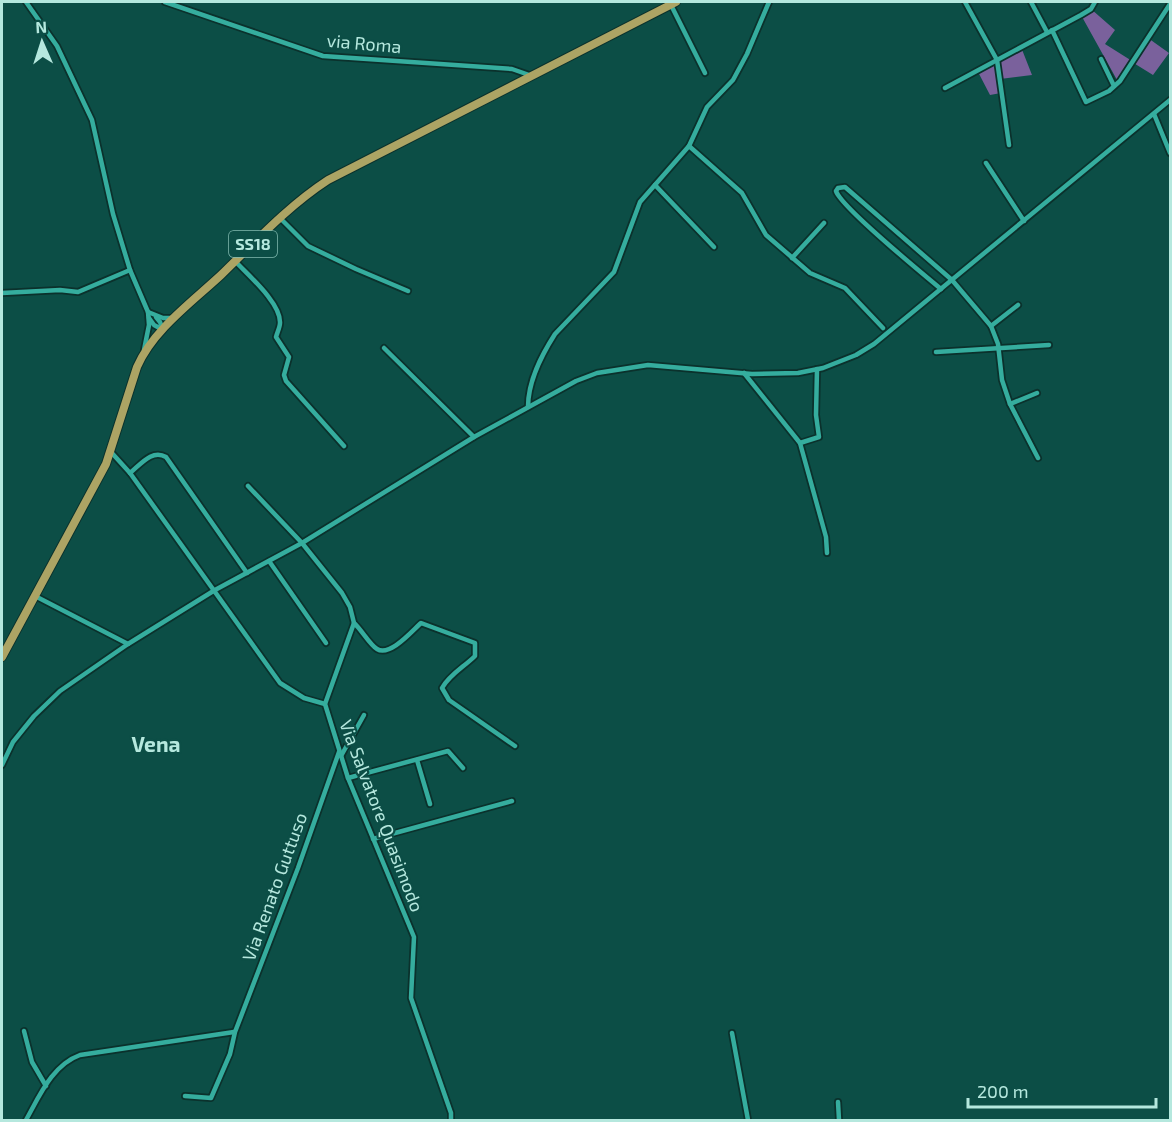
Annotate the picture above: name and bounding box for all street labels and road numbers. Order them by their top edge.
street label: via Roma [326,29,402,57]
road number: SS18 [229,231,277,257]
street label: Via Salvatore Quasimodo [335,717,429,915]
street label: Via Renato Guttuso [237,809,311,964]

